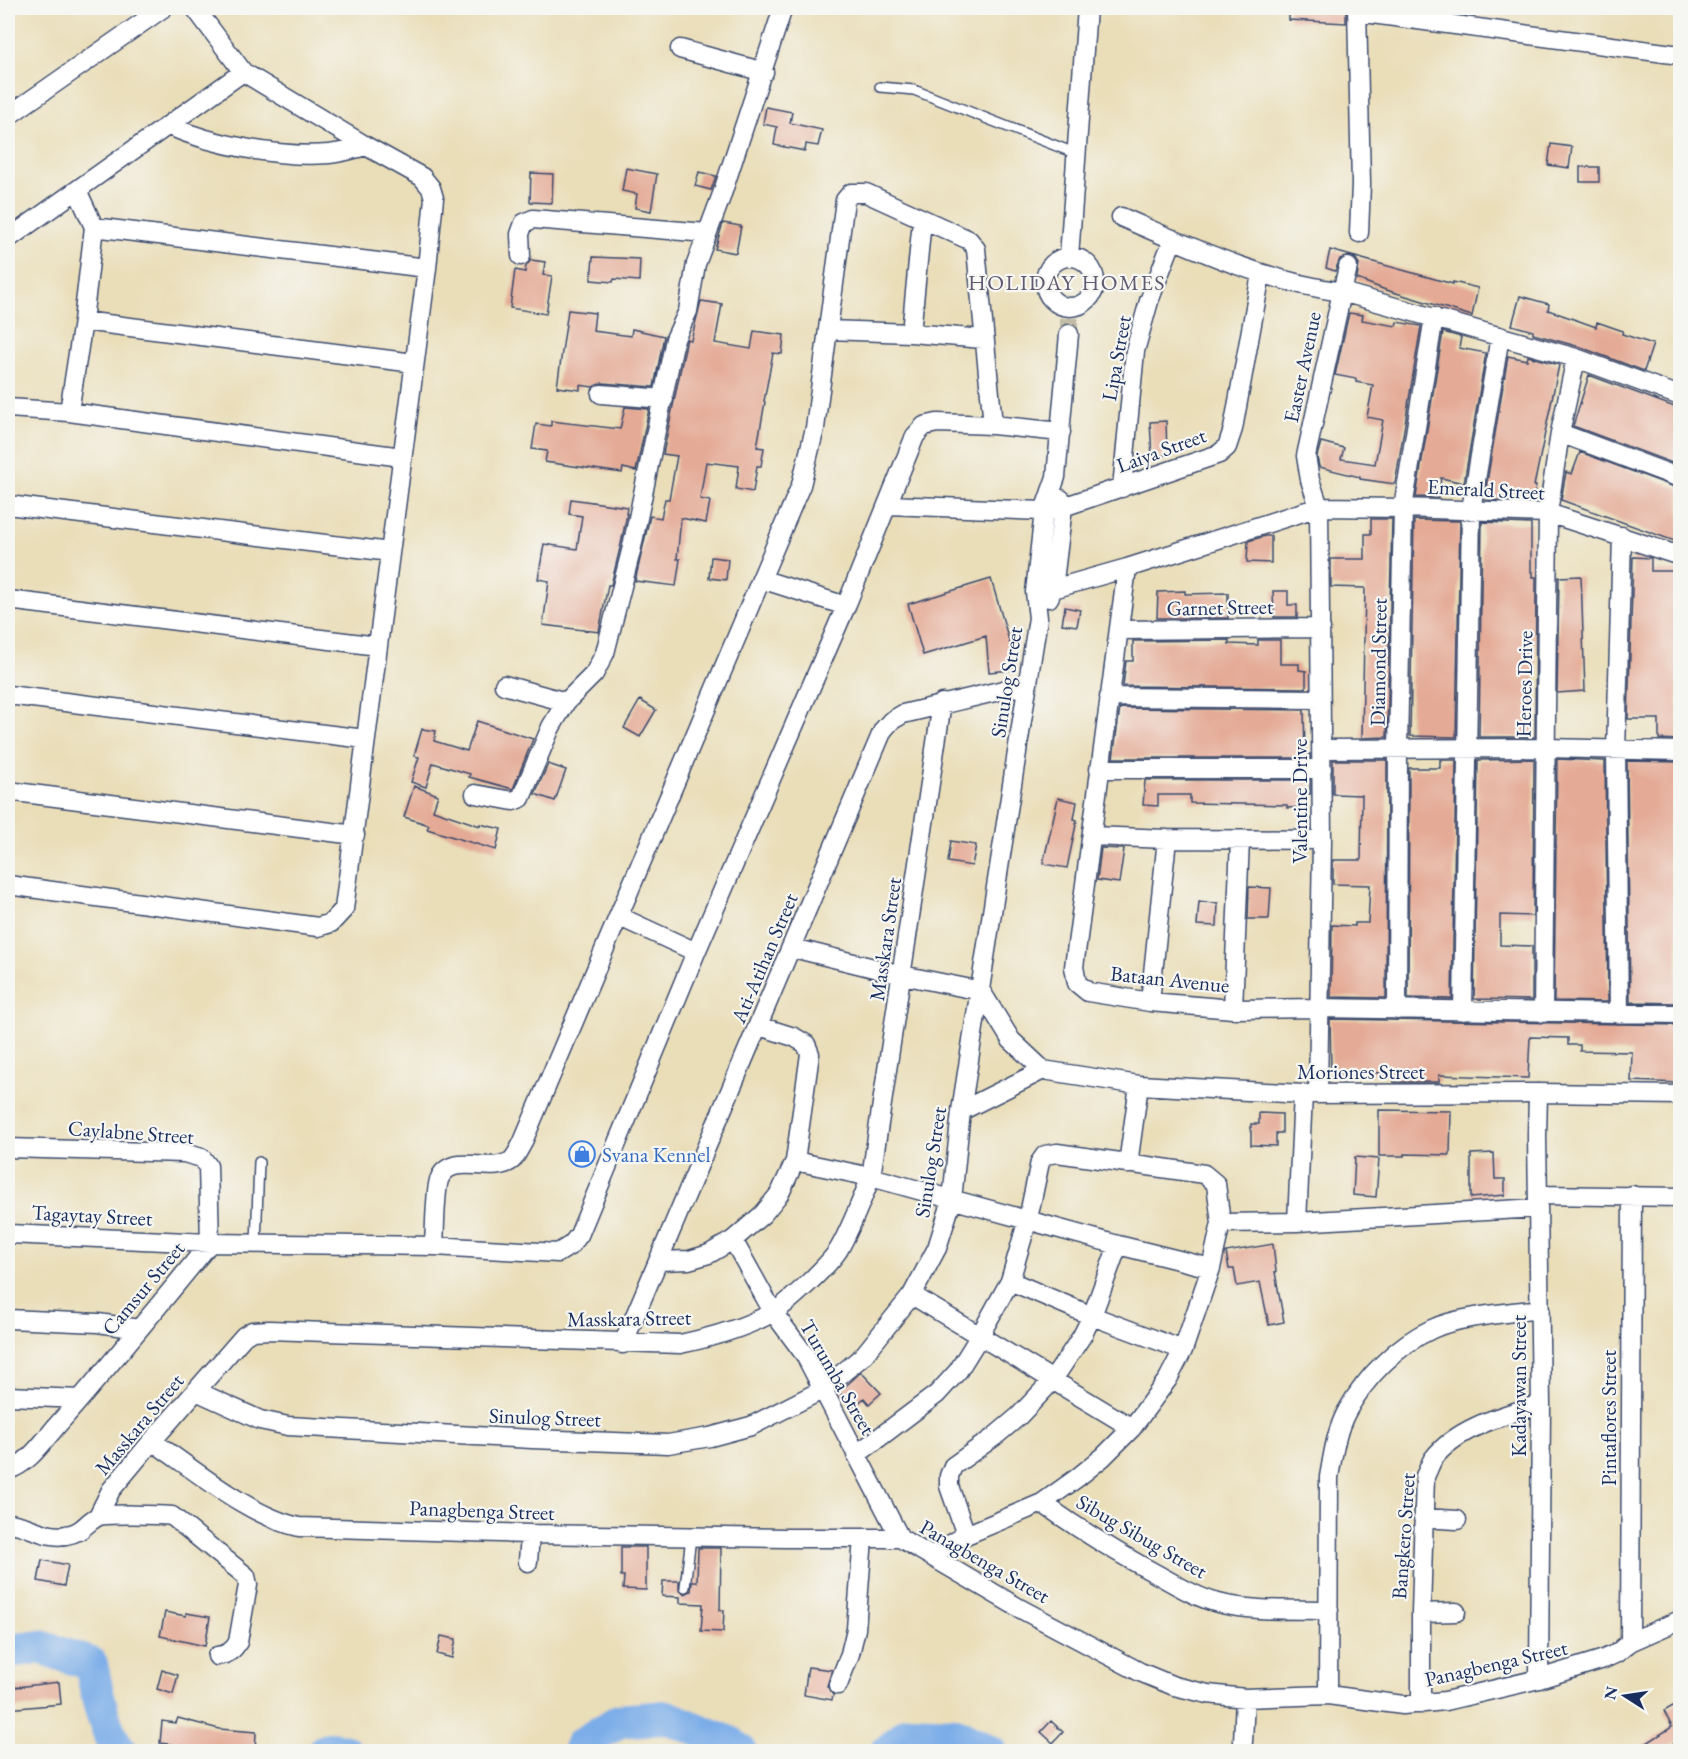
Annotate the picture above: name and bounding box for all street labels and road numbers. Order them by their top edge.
street label: Easter Avenue [1277,309,1327,425]
street label: Lipa Street [1095,313,1137,403]
street label: Laiya Street [1113,421,1210,479]
street label: Emerald Street [1426,472,1546,506]
street label: Garnet Street [1166,593,1274,621]
street label: Diamond Street [1363,597,1393,726]
street label: Sinulog Street [984,624,1028,739]
street label: Heroes Drive [1510,630,1538,738]
street label: Valentine Drive [1286,739,1313,863]
street label: Masskara Street [863,875,907,1002]
street label: Ati-Atihan Street [724,888,804,1028]
street label: Bataan Avenue [1109,959,1231,999]
street label: Moriones Street [1297,1058,1425,1085]
street label: Sinulog Street [908,1104,952,1219]
street label: Caylabne Street [67,1114,195,1150]
street label: Tagaytay Street [31,1198,154,1232]
street label: Camsur Street [96,1235,191,1341]
street label: Masskara Street [567,1303,692,1333]
street label: Turumba Street [794,1315,882,1440]
street label: Kadayawan Street [1505,1315,1532,1457]
street label: Pintaflores Street [1595,1350,1622,1486]
street label: Masskara Street [89,1367,190,1480]
street label: Sinulog Street [489,1402,602,1432]
street label: Bangkero Street [1385,1471,1421,1600]
street label: Sibug Sibug Street [1072,1488,1212,1584]
street label: Panagbenga Street [409,1494,556,1526]
street label: Panagbenga Street [915,1513,1055,1609]
street label: Panagbenga Street [1422,1633,1570,1693]

